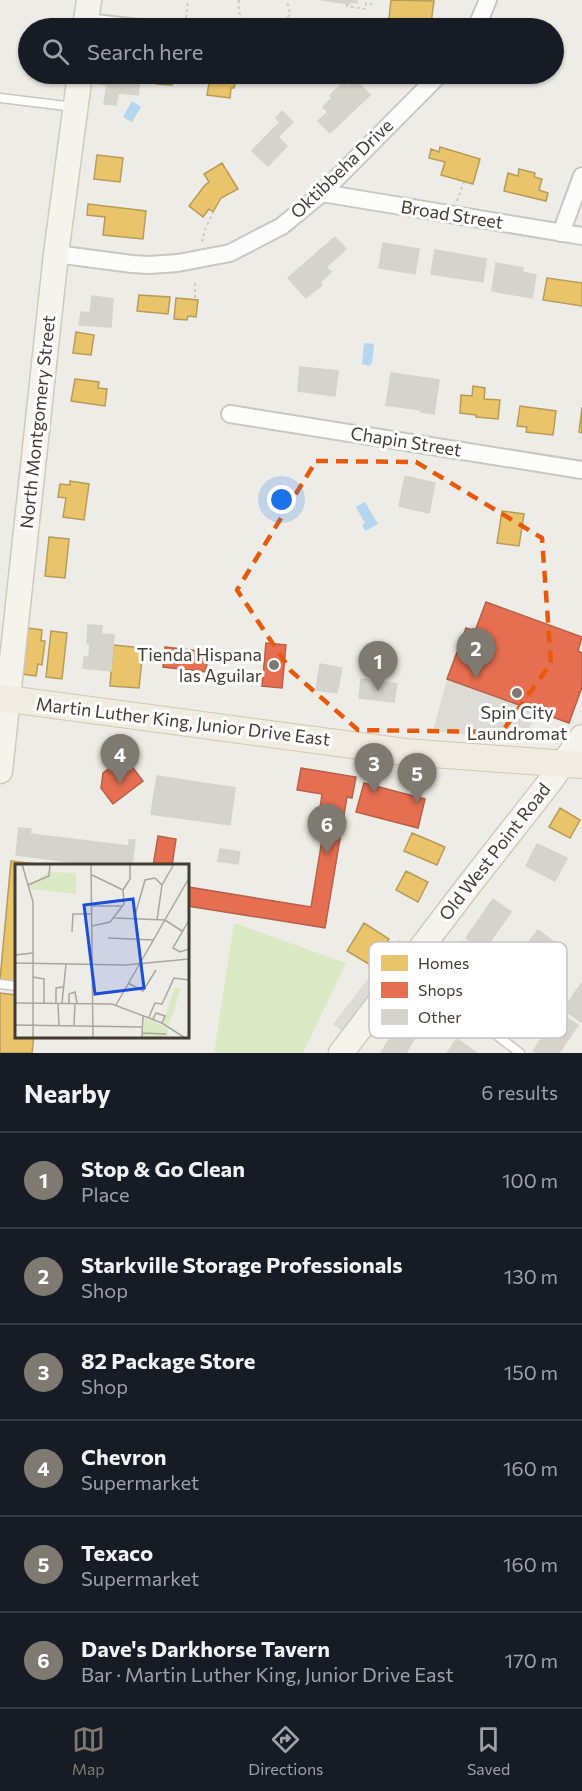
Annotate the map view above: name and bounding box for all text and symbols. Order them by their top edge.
search box [18,18,564,84]
icon: search [39,35,72,68]
text: Search here [87,38,203,65]
street label: Oktibbeha Drive [285,114,397,223]
street label: Broad Street [399,195,505,233]
street label: North Montgomery Street [15,314,59,530]
street label: Chapin Street [349,421,463,461]
your location [267,485,296,514]
pin: 2 [456,628,496,678]
pin: 1 [358,642,398,691]
place label: Tienda Hispana las Aguilar [137,643,262,686]
marker: Tienda Hispana las Aguilar [267,658,281,672]
marker: Spin City Laundromat [510,686,524,700]
street label: Martin Luther King, Junior Drive East [35,692,331,750]
place label: Spin City Laundromat [467,701,567,744]
pin: 4 [100,734,140,784]
pin: 3 [354,744,394,793]
pin: 5 [398,754,436,803]
street label: Old West Point Road [434,778,555,924]
pin: 6 [308,804,346,854]
inset map [15,864,189,1038]
legend [369,942,567,1038]
text: Homes [418,953,469,972]
text: Shops [418,980,463,999]
text: Other [418,1007,462,1026]
text: Nearby [24,1077,111,1108]
text: 6 results [481,1080,558,1104]
text: Stop & Go Clean [81,1155,245,1182]
text: 1 [39,1168,48,1192]
text: 100 m [502,1168,558,1192]
text: Place [81,1182,130,1206]
text: Starkville Storage Professionals [81,1251,402,1278]
text: 2 [38,1264,49,1288]
text: 130 m [504,1264,558,1288]
text: Shop [81,1278,128,1302]
text: 82 Package Store [81,1347,255,1374]
text: 3 [38,1360,49,1384]
text: 150 m [504,1360,558,1384]
text: Shop [81,1374,128,1398]
text: Chevron [81,1443,167,1470]
text: 4 [37,1456,50,1480]
text: 160 m [503,1456,558,1480]
text: Supermarket [81,1470,199,1494]
text: Texaco [81,1539,153,1566]
text: 5 [38,1552,49,1576]
text: 160 m [503,1552,558,1576]
text: Supermarket [81,1566,199,1590]
text: Dave's Darkhorse Tavern [81,1635,330,1662]
text: 6 [37,1648,50,1672]
text: 170 m [505,1648,558,1672]
text: Bar · Martin Luther King, Junior Drive East [81,1662,454,1686]
tab: Map [72,1723,105,1778]
tab: Directions [248,1723,323,1778]
tab: Saved [467,1723,510,1778]

